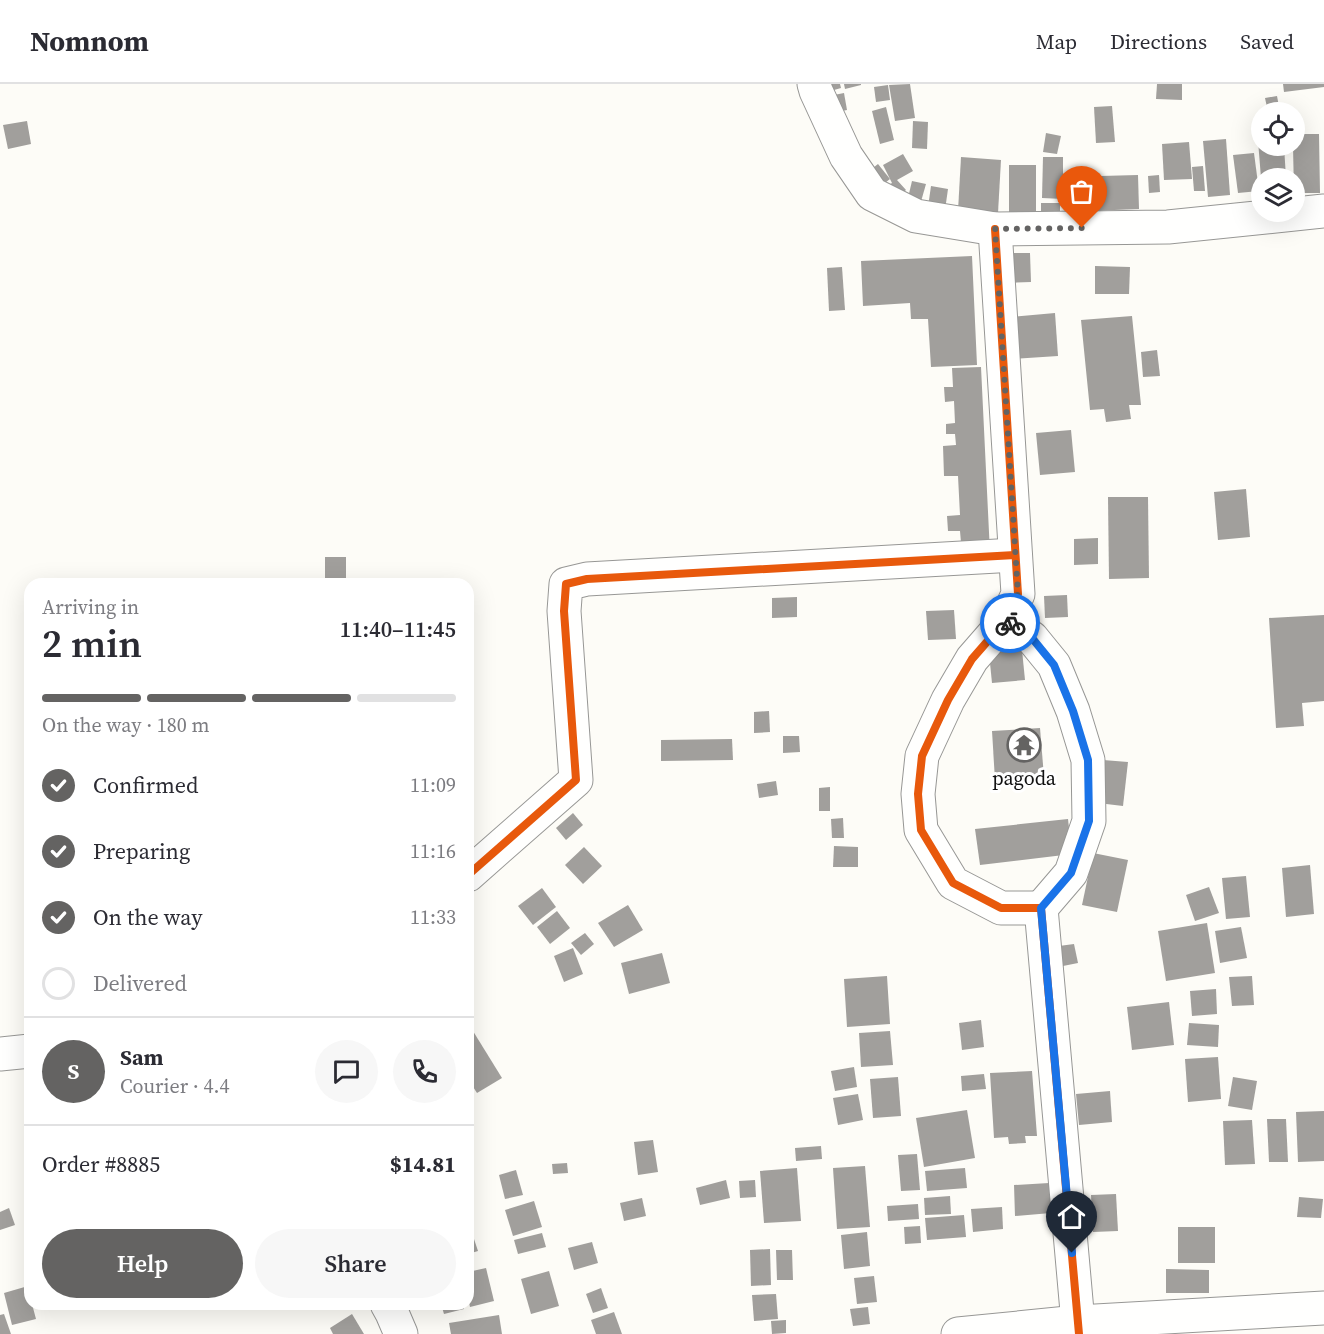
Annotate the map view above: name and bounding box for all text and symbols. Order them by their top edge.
text: Nomnom [30,22,149,60]
text: Map [1036,27,1077,56]
text: Directions [1110,27,1207,56]
text: Saved [1240,27,1294,56]
map controls [1251,102,1305,222]
button: locate [1251,102,1305,156]
pin [1056,166,1107,228]
button: layers [1251,168,1305,222]
icon: bag [1065,175,1098,208]
text: Arriving in [42,593,139,621]
courier [980,593,1040,653]
icon: bike [994,607,1027,640]
text: 11:40–11:45 [340,614,456,644]
text: 2 min [42,617,142,670]
text: On the way · 180 m [42,711,209,739]
temple icon: pagoda [1006,727,1042,763]
place label: pagoda [992,764,1057,792]
icon: check [42,769,75,802]
text: Confirmed [93,770,198,800]
text: 11:09 [410,771,456,799]
icon: check [42,835,75,868]
text: Preparing [93,836,190,866]
text: 11:16 [410,837,456,865]
icon: check [42,901,75,934]
text: On the way [93,902,202,932]
text: 11:33 [410,903,456,931]
text: Delivered [93,968,187,998]
button: chat [315,1040,378,1103]
button: phone [393,1040,456,1103]
text: Sam [120,1042,164,1072]
text: S [68,1056,79,1086]
text: Courier · 4.4 [120,1072,229,1100]
text: Order #8885 [42,1149,160,1179]
text: $14.81 [390,1149,456,1179]
pin [1046,1191,1097,1253]
icon: home [1055,1200,1088,1233]
button: Help [42,1229,243,1298]
button: Share [255,1229,456,1298]

